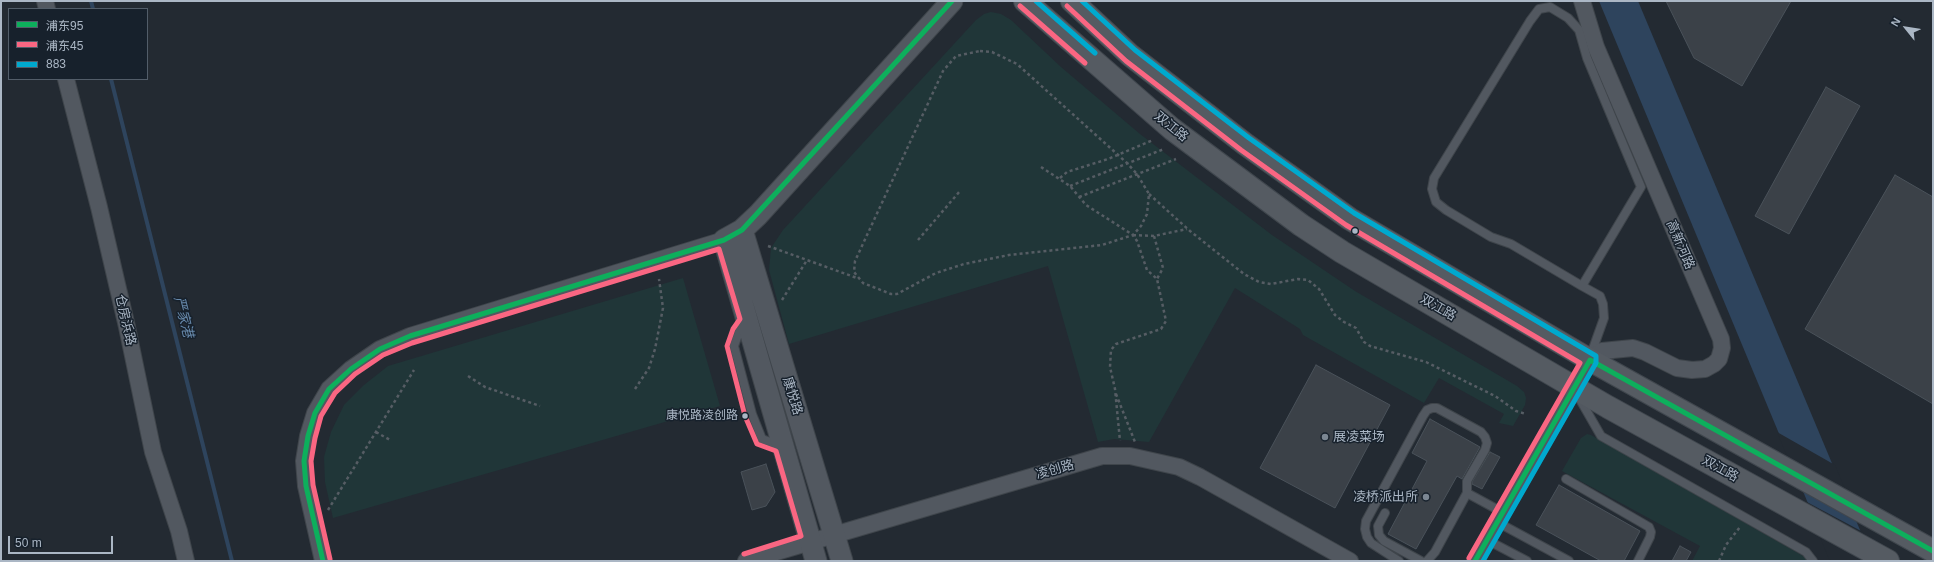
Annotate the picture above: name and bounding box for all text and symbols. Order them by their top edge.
legend [8,8,148,80]
north arrow [1886,8,1926,48]
text: N [1888,16,1903,28]
text: 浦东95 [46,19,83,33]
text: 浦东45 [46,39,83,53]
text: 883 [46,57,66,71]
street label: 双江路 [1151,109,1191,145]
street label: 高新河路 [1663,218,1697,272]
unlabelled marker [1350,226,1360,236]
street label: 双江路 [1417,291,1459,325]
street label: 仓房浜路 [112,293,138,347]
water label: 严家港 [170,295,196,339]
street label: 康悦路 [779,375,805,417]
place label: 康悦路凌创路 [666,409,738,423]
marker: 康悦路凌创路 [740,411,750,421]
place label: 展凌菜场 [1333,429,1385,445]
marker: 展凌菜场 [1320,432,1330,442]
street label: 双江路 [1699,453,1741,485]
street label: 凌创路 [1034,457,1076,483]
place label: 凌桥派出所 [1353,489,1418,505]
marker: 凌桥派出所 [1421,492,1431,502]
scale bar [10,528,115,554]
text: 50 m [15,536,42,550]

